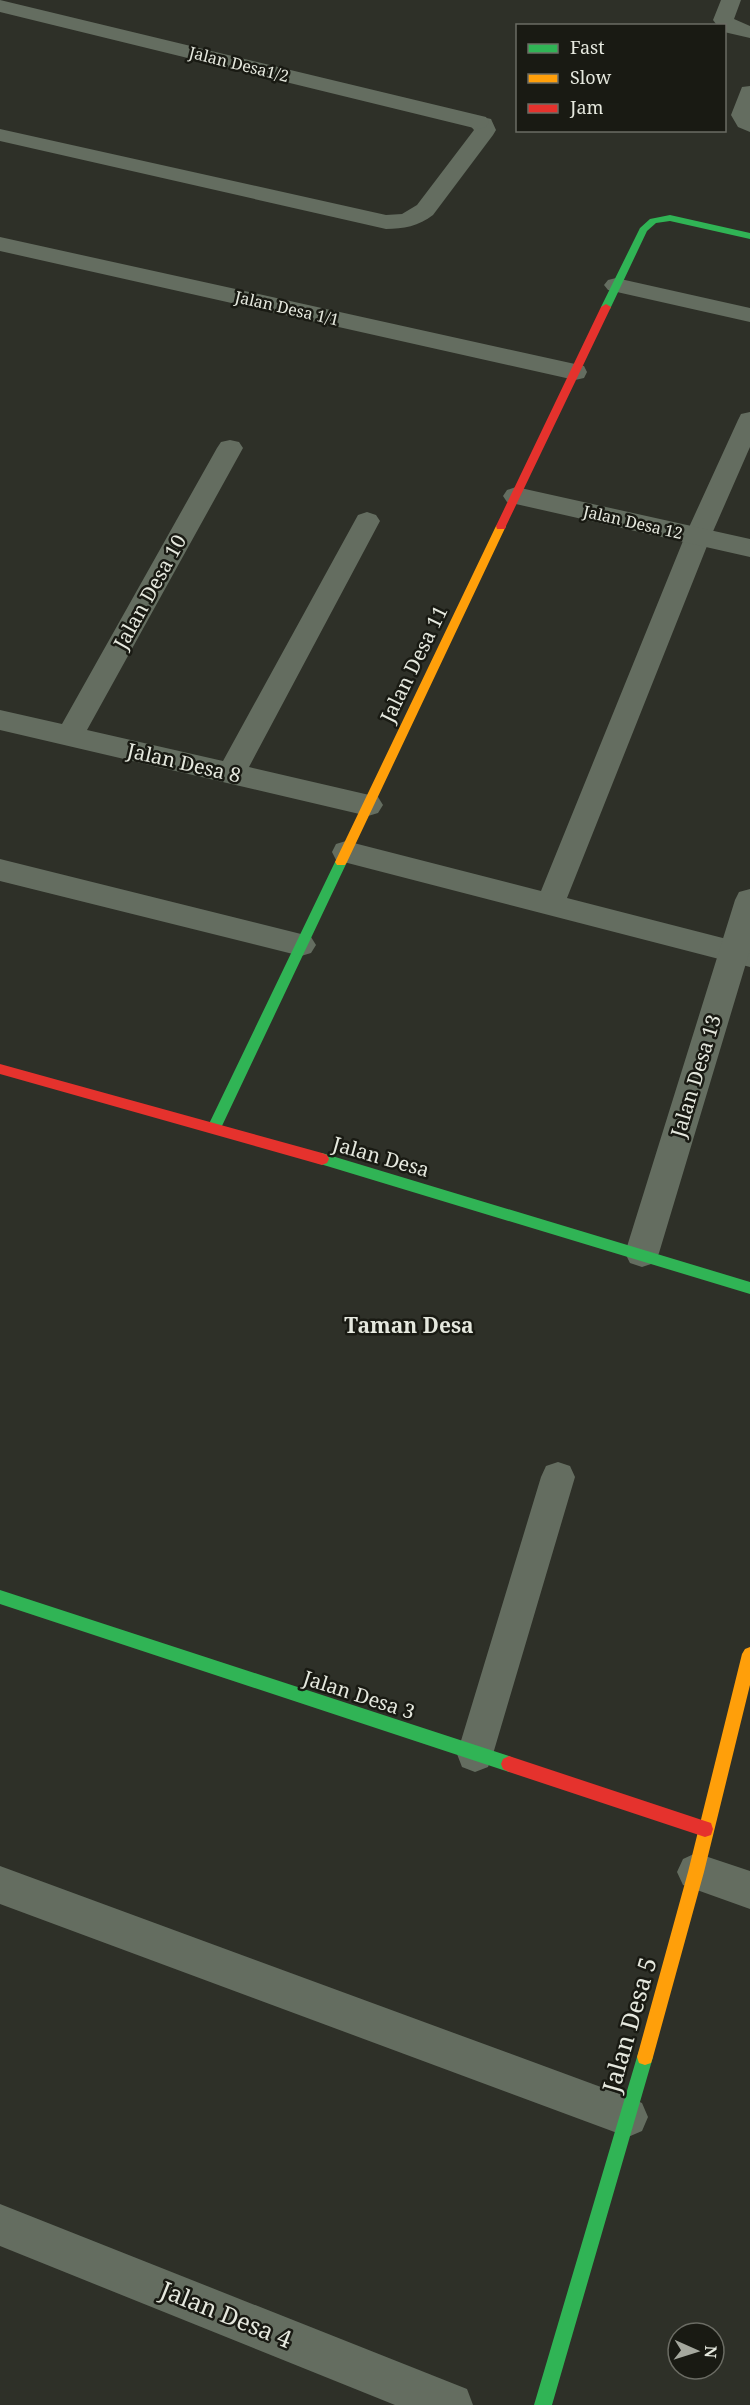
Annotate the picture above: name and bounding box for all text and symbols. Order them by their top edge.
legend [516,24,726,132]
text: Fast [570,35,605,59]
street label: Jalan Desa1/2 [186,41,291,87]
text: Slow [570,65,612,89]
text: Jam [569,95,604,119]
street label: Jalan Desa 1/1 [232,285,341,331]
street label: Jalan Desa 12 [580,500,685,544]
street label: Jalan Desa 10 [106,530,192,655]
street label: Jalan Desa 11 [373,601,454,728]
street label: Jalan Desa 8 [124,736,244,789]
street label: Jalan Desa 13 [664,1011,727,1142]
street label: Jalan Desa [329,1130,433,1183]
district label: Taman Desa [344,1311,474,1339]
street label: Jalan Desa 3 [299,1663,418,1725]
street label: Jalan Desa 5 [593,1953,664,2097]
street label: Jalan Desa 4 [155,2272,298,2355]
north arrow [666,2321,726,2381]
text: N [700,2345,722,2359]

